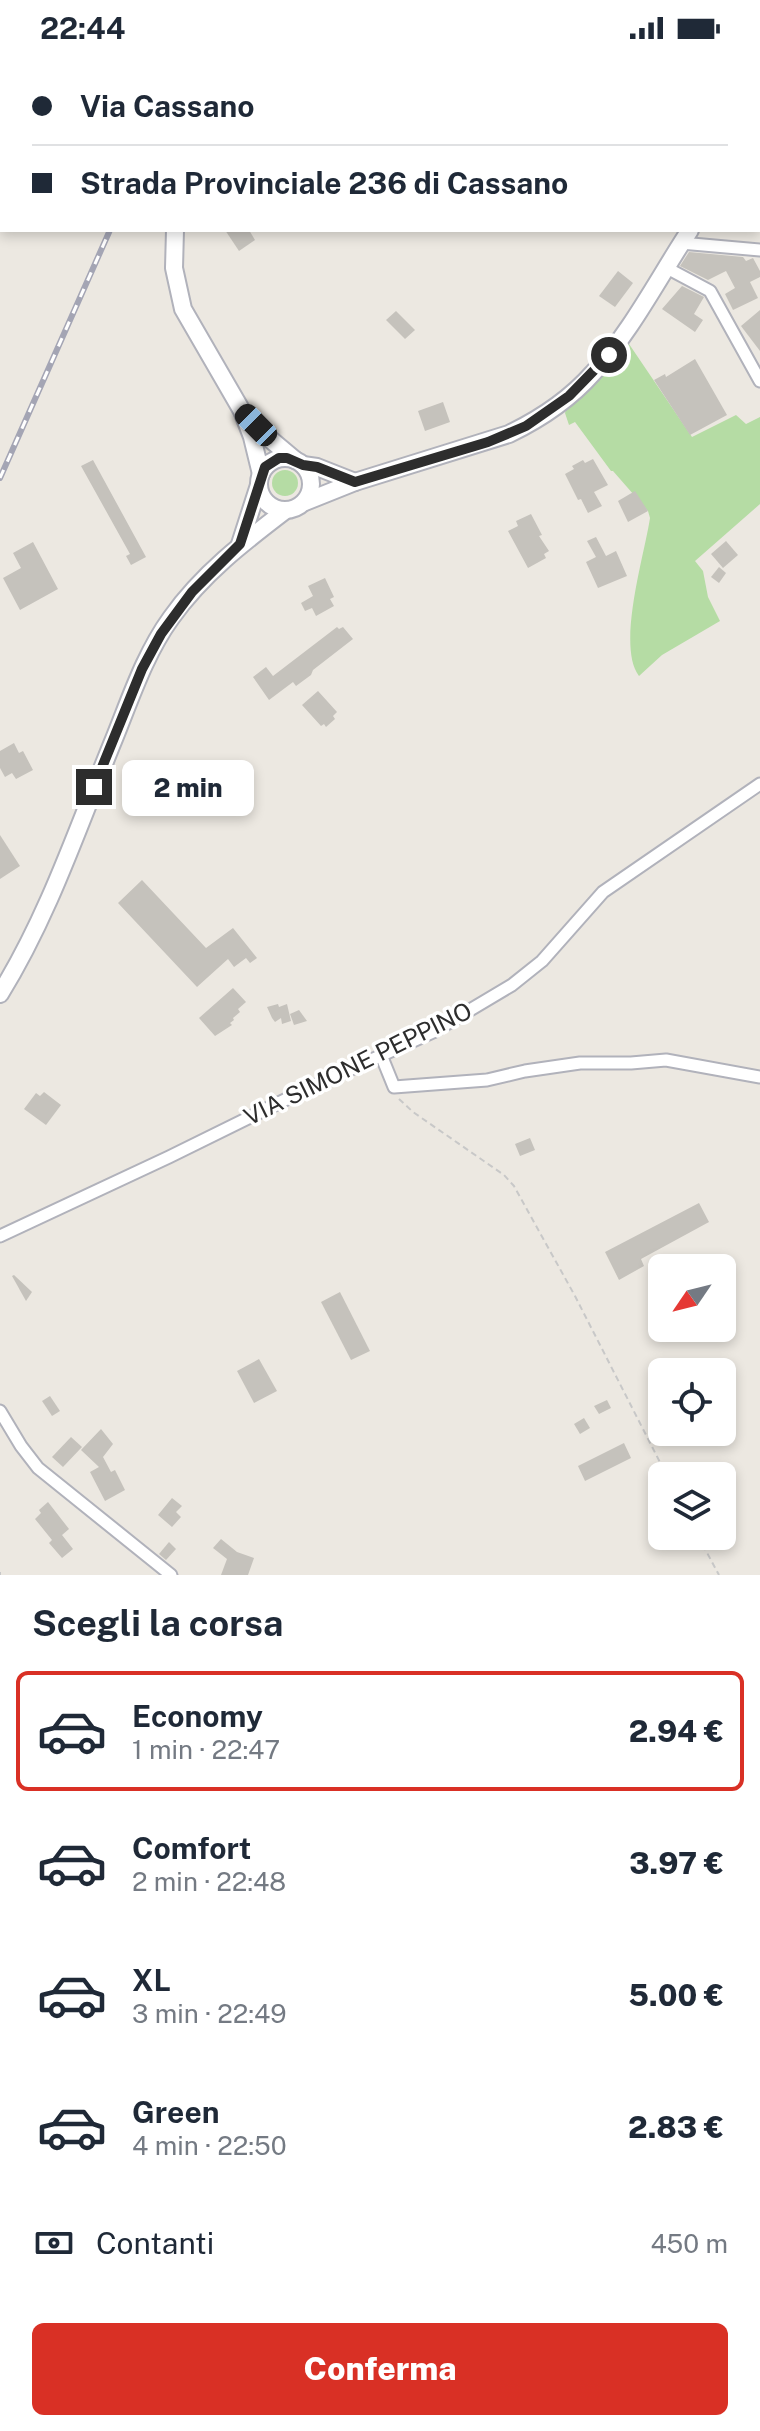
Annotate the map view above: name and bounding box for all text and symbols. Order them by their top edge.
text: 22:44 [40,10,125,46]
text: Via Cassano [80,88,255,124]
text: Strada Provinciale 236 di Cassano [80,165,568,201]
route start [591,337,627,373]
car [231,400,281,450]
callout: 2 min [122,759,254,815]
route end [76,769,112,805]
text: 2 min [153,772,223,803]
street label: VIA SIMONE PEPPINO [239,996,476,1130]
north arrow [648,1254,736,1342]
map controls [648,1254,736,1550]
button: locate [648,1358,736,1446]
button: layers [648,1462,736,1550]
text: Scegli la corsa [32,1602,283,1644]
icon: car [36,1695,108,1767]
text: Economy [132,1698,263,1734]
text: 2.94 € [629,1713,724,1749]
text: 1 min · 22:47 [132,1734,280,1765]
icon: car [36,1827,108,1899]
text: Comfort [132,1830,251,1866]
text: 3.97 € [629,1845,724,1881]
text: 2 min · 22:48 [132,1866,286,1897]
icon: car [36,1959,108,2031]
text: XL [132,1962,171,1998]
text: 5.00 € [628,1977,724,2013]
text: 3 min · 22:49 [132,1998,287,2029]
icon: car [36,2091,108,2163]
text: Green [132,2094,219,2130]
text: 2.83 € [628,2109,724,2145]
text: 4 min · 22:50 [132,2130,287,2161]
icon: cash [32,2221,76,2265]
text: Contanti [96,2225,214,2261]
text: 450 m [651,2228,728,2259]
button: Conferma [32,2323,728,2415]

